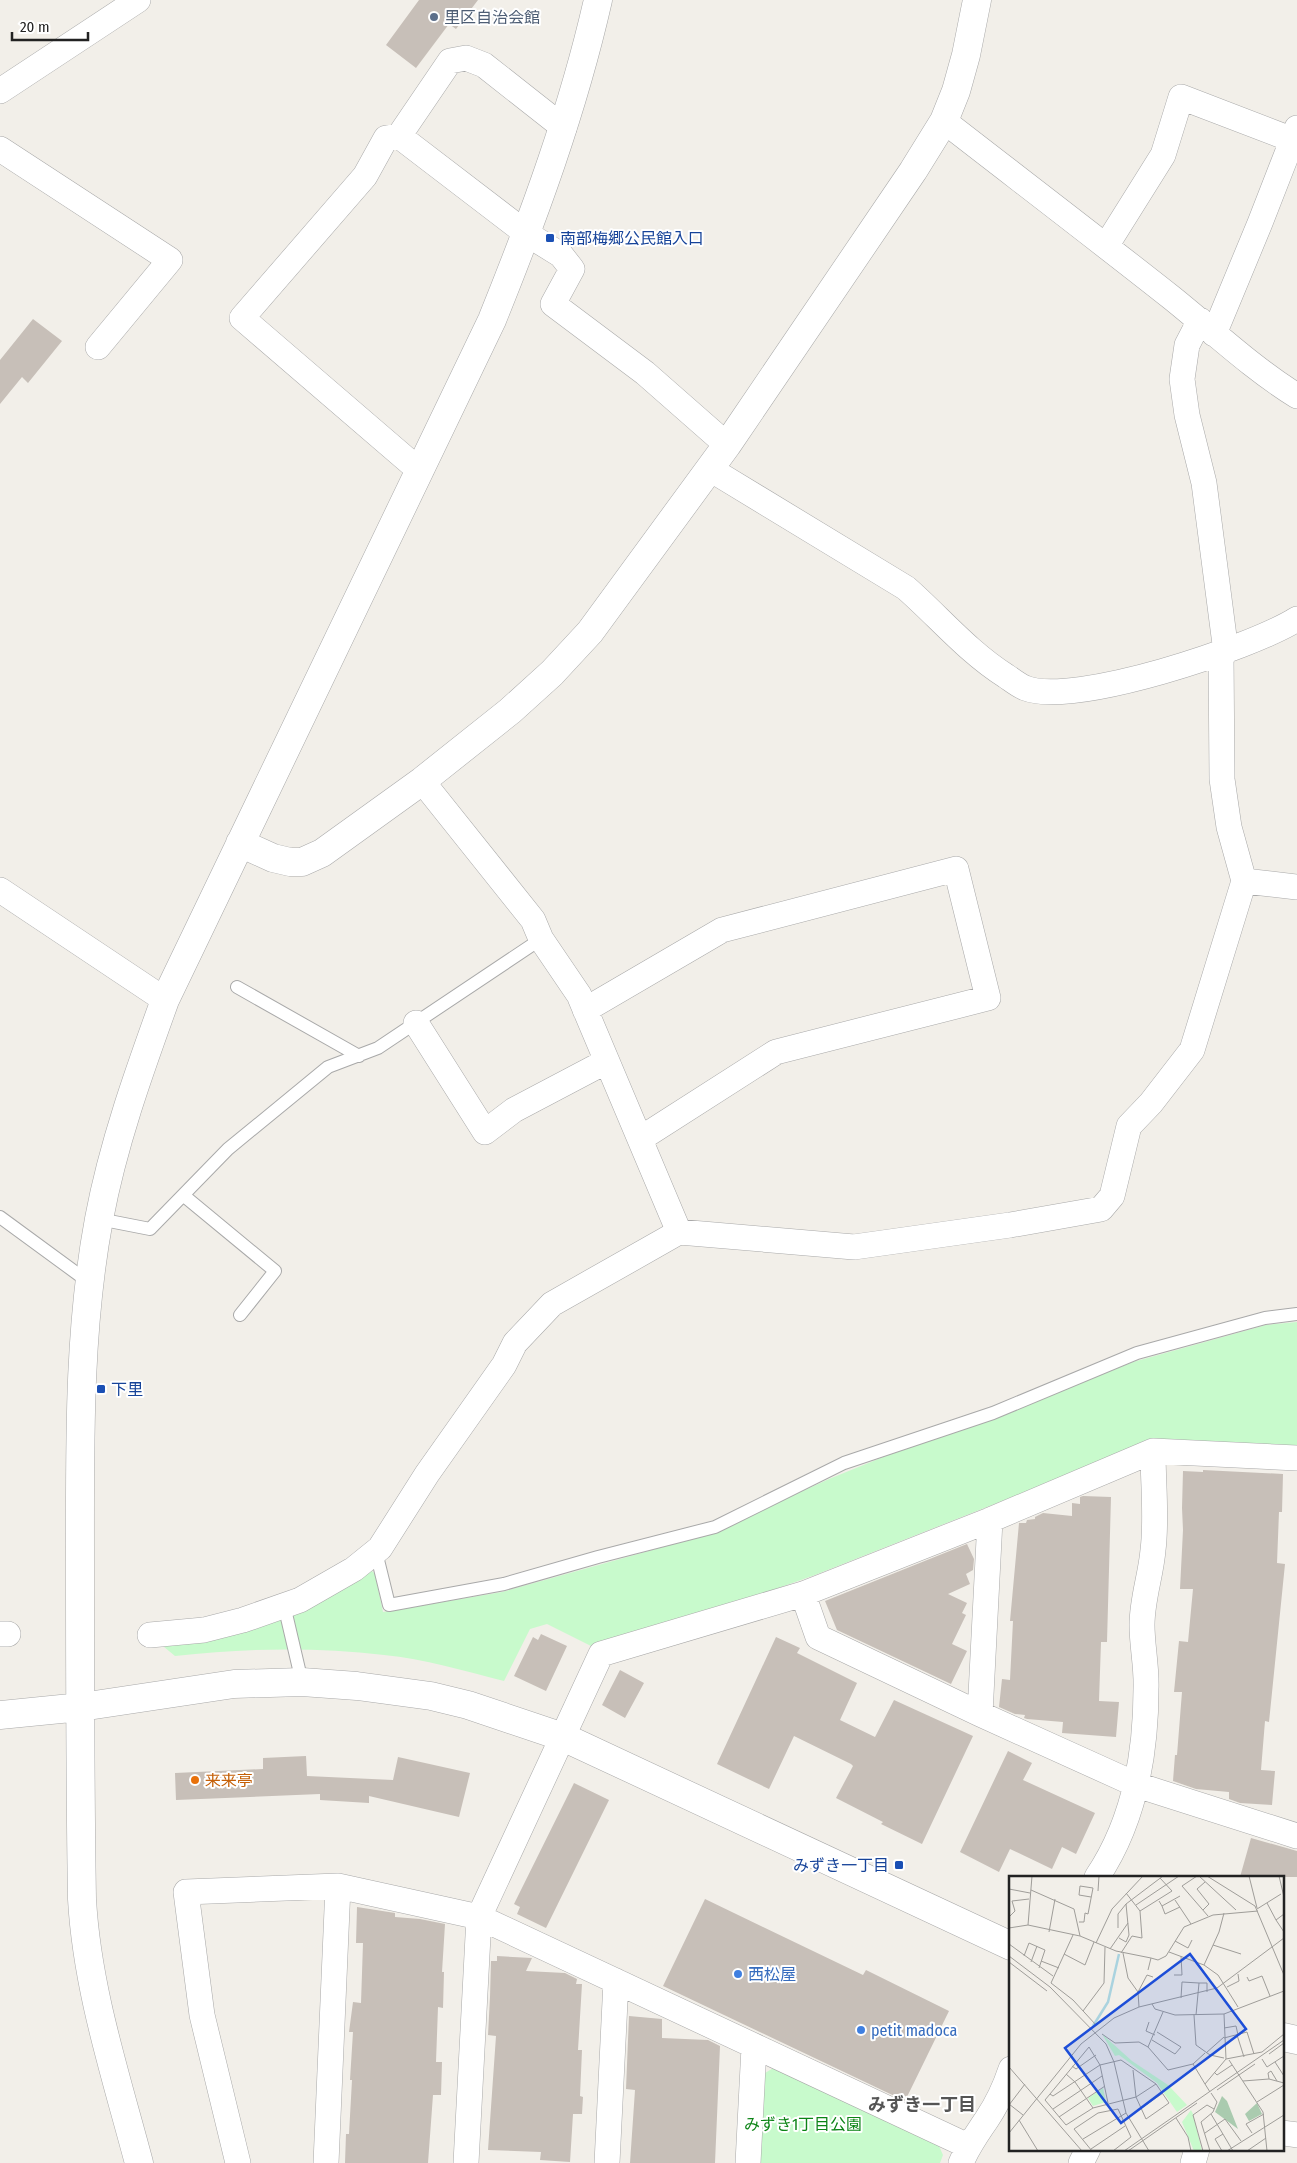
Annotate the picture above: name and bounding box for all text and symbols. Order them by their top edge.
place label: 里区自治会館 [444,8,540,27]
scale bar [12,10,89,42]
marker: 里区自治会館 [428,11,440,23]
text: 20 m [20,18,50,36]
place label: 南部梅郷公民館入口 [560,229,704,248]
marker: 南部梅郷公民館入口 [544,232,556,244]
place label: 下里 [111,1380,143,1399]
marker: 下里 [95,1383,107,1395]
place label: 来来亭 [205,1771,253,1790]
marker: 来来亭 [189,1774,201,1786]
place label: みずき一丁目 [793,1856,889,1875]
marker: みずき一丁目 [893,1859,905,1871]
inset map [1009,1876,1284,2150]
place label: 西松屋 [748,1965,796,1984]
marker: 西松屋 [732,1968,744,1980]
place label: petit madoca [871,2021,957,2040]
marker: petit madoca [855,2024,867,2036]
district label: みずき一丁目 [868,2094,976,2116]
park label: みずき1丁目公園 [744,2115,862,2134]

